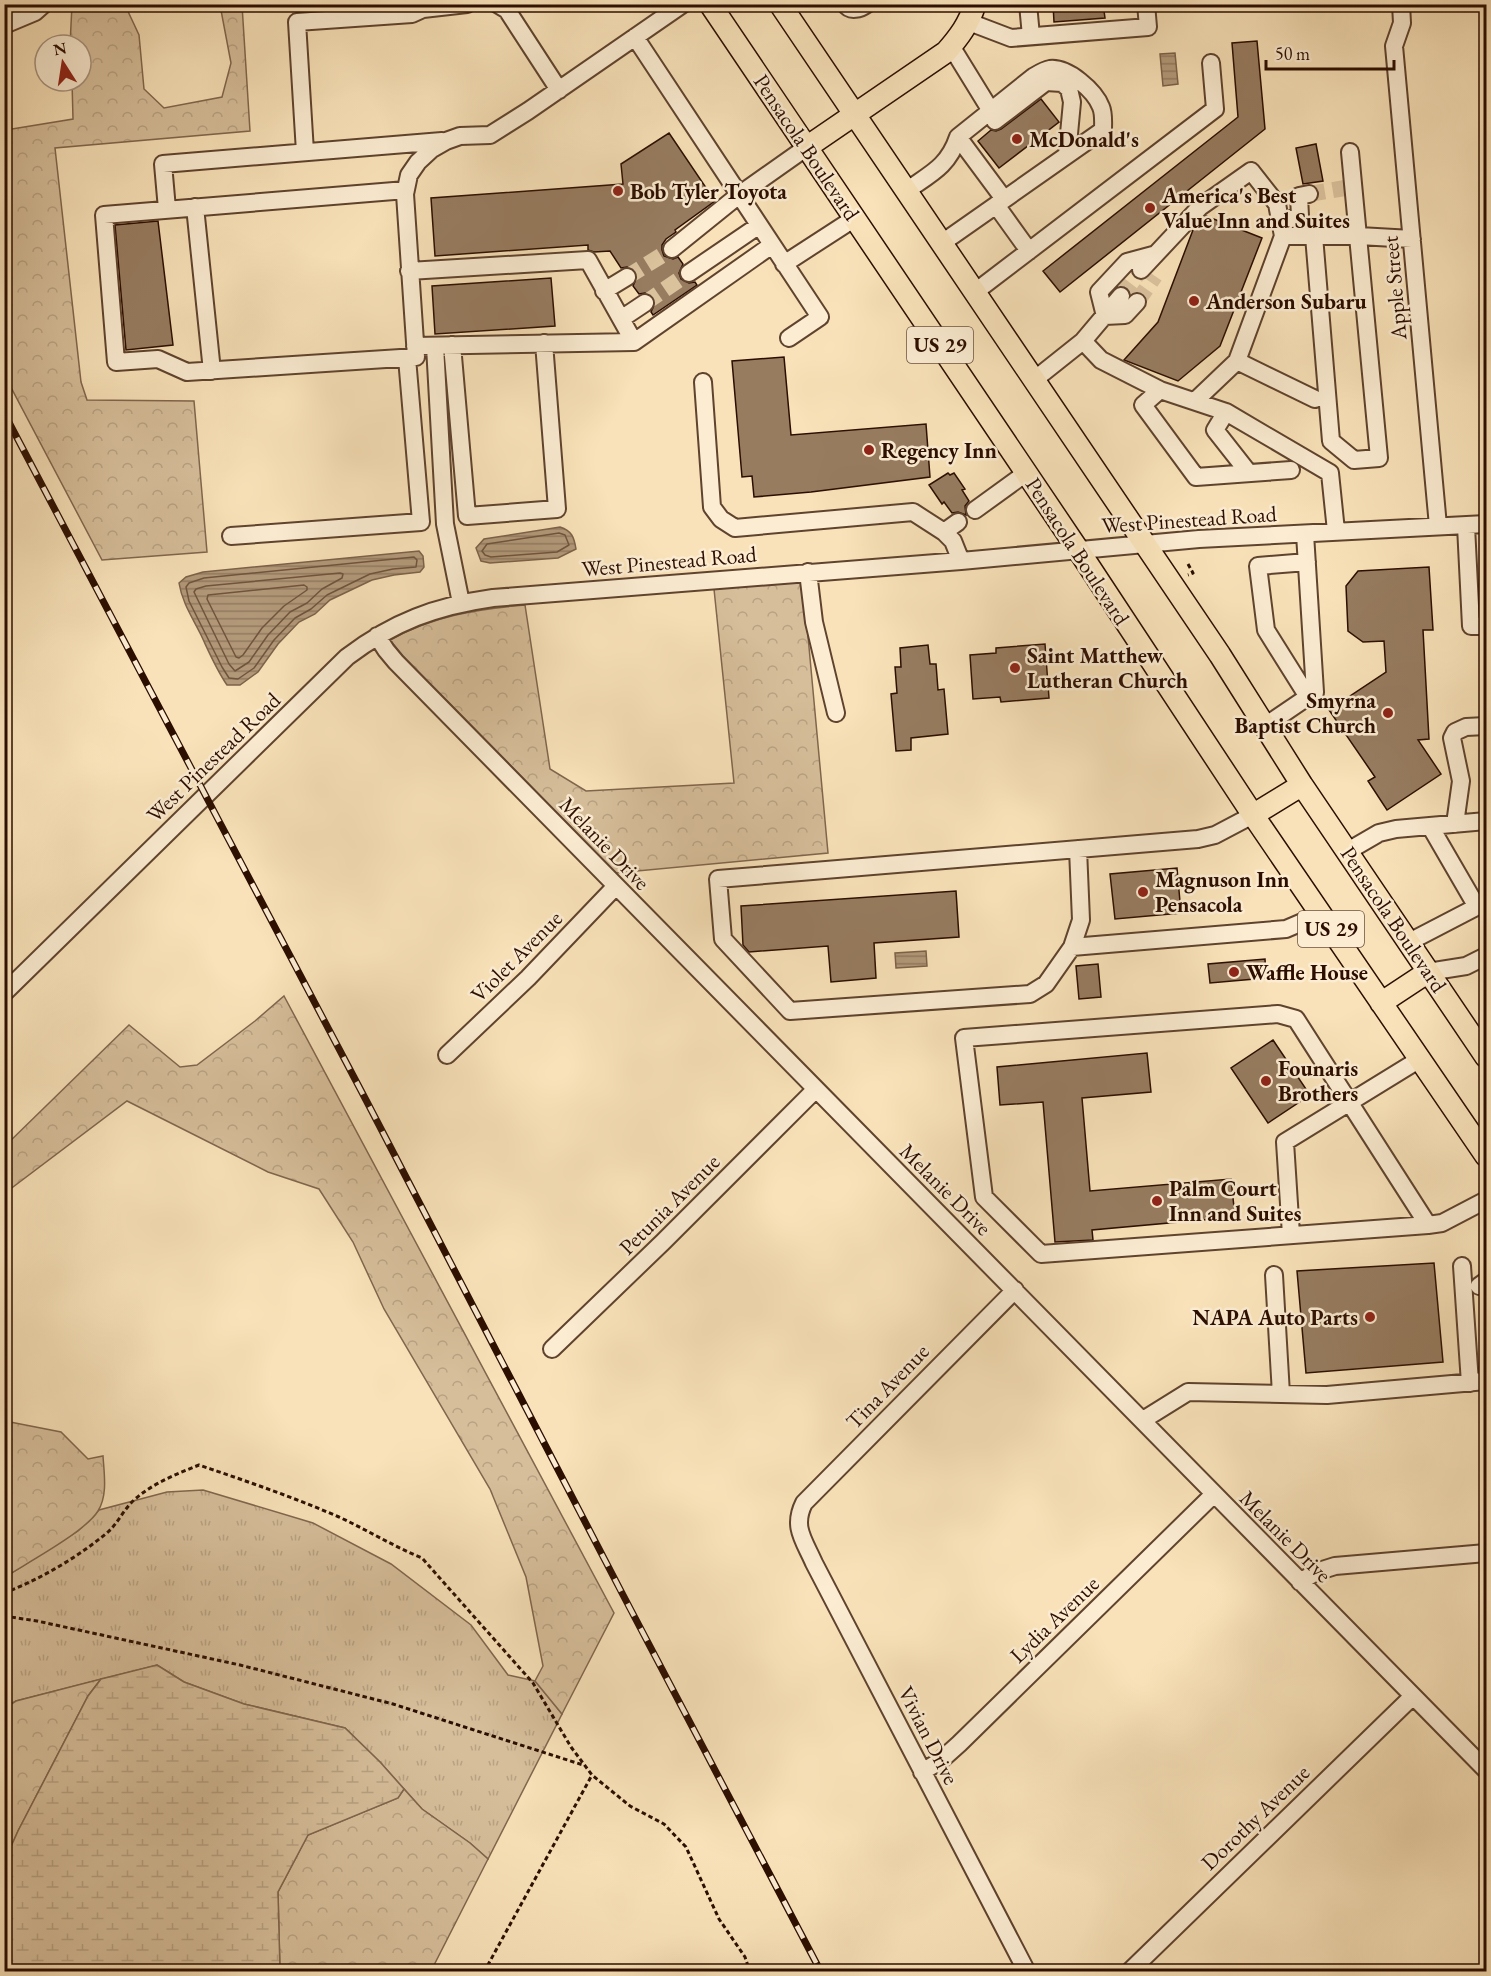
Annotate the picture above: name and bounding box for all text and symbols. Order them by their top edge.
north arrow [33,33,93,93]
scale bar [1266,33,1394,71]
text: N [51,37,69,60]
text: 50 m [1275,42,1310,65]
street label: Pensacola Boulevard [747,69,867,227]
place label: McDonald's [1029,125,1139,154]
marker: McDonald's [1010,132,1024,146]
place label: Bob Tyler Toyota [630,177,787,206]
place label: America's Best Value Inn and Suites [1161,181,1350,235]
marker: Bob Tyler Toyota [611,184,625,198]
marker: America's Best Value Inn and Suites [1143,201,1157,215]
street label: Apple Street [1375,235,1414,342]
place label: Anderson Subaru [1205,287,1367,316]
marker: Anderson Subaru [1187,294,1201,308]
road number: US 29 [907,327,973,363]
place label: Regency Inn [881,436,998,465]
marker: Regency Inn [862,443,876,457]
street label: Pensacola Boulevard [1019,472,1137,631]
street label: West Pinestead Road [1100,499,1279,540]
street label: West Pinestead Road [580,539,759,584]
place label: Saint Matthew Lutheran Church [1027,641,1188,695]
marker: Saint Matthew Lutheran Church [1008,661,1022,675]
street label: West Pinestead Road [140,685,287,829]
place label: Smyrna Baptist Church [1235,686,1376,740]
marker: Smyrna Baptist Church [1381,706,1395,720]
street label: Melanie Drive [553,790,657,897]
street label: Pensacola Boulevard [1334,841,1454,999]
place label: Magnuson Inn Pensacola [1155,865,1290,919]
marker: Magnuson Inn Pensacola [1136,885,1150,899]
street label: Violet Avenue [464,904,569,1009]
road number: US 29 [1298,911,1364,947]
place label: Waffle House [1246,958,1368,987]
marker: Waffle House [1227,965,1241,979]
place label: Founaris Brothers [1278,1054,1358,1108]
marker: Founaris Brothers [1259,1074,1273,1088]
street label: Melanie Drive [893,1137,998,1242]
street label: Petunia Avenue [613,1147,726,1261]
place label: Palm Court Inn and Suites [1169,1174,1301,1228]
marker: Palm Court Inn and Suites [1150,1194,1164,1208]
place label: NAPA Auto Parts [1192,1303,1358,1332]
marker: NAPA Auto Parts [1363,1310,1377,1324]
street label: Tina Avenue [839,1337,936,1435]
street label: Melanie Drive [1233,1484,1338,1589]
street label: Lydia Avenue [1003,1569,1106,1669]
street label: Vivian Drive [891,1681,966,1790]
street label: Dorothy Avenue [1195,1758,1316,1877]

